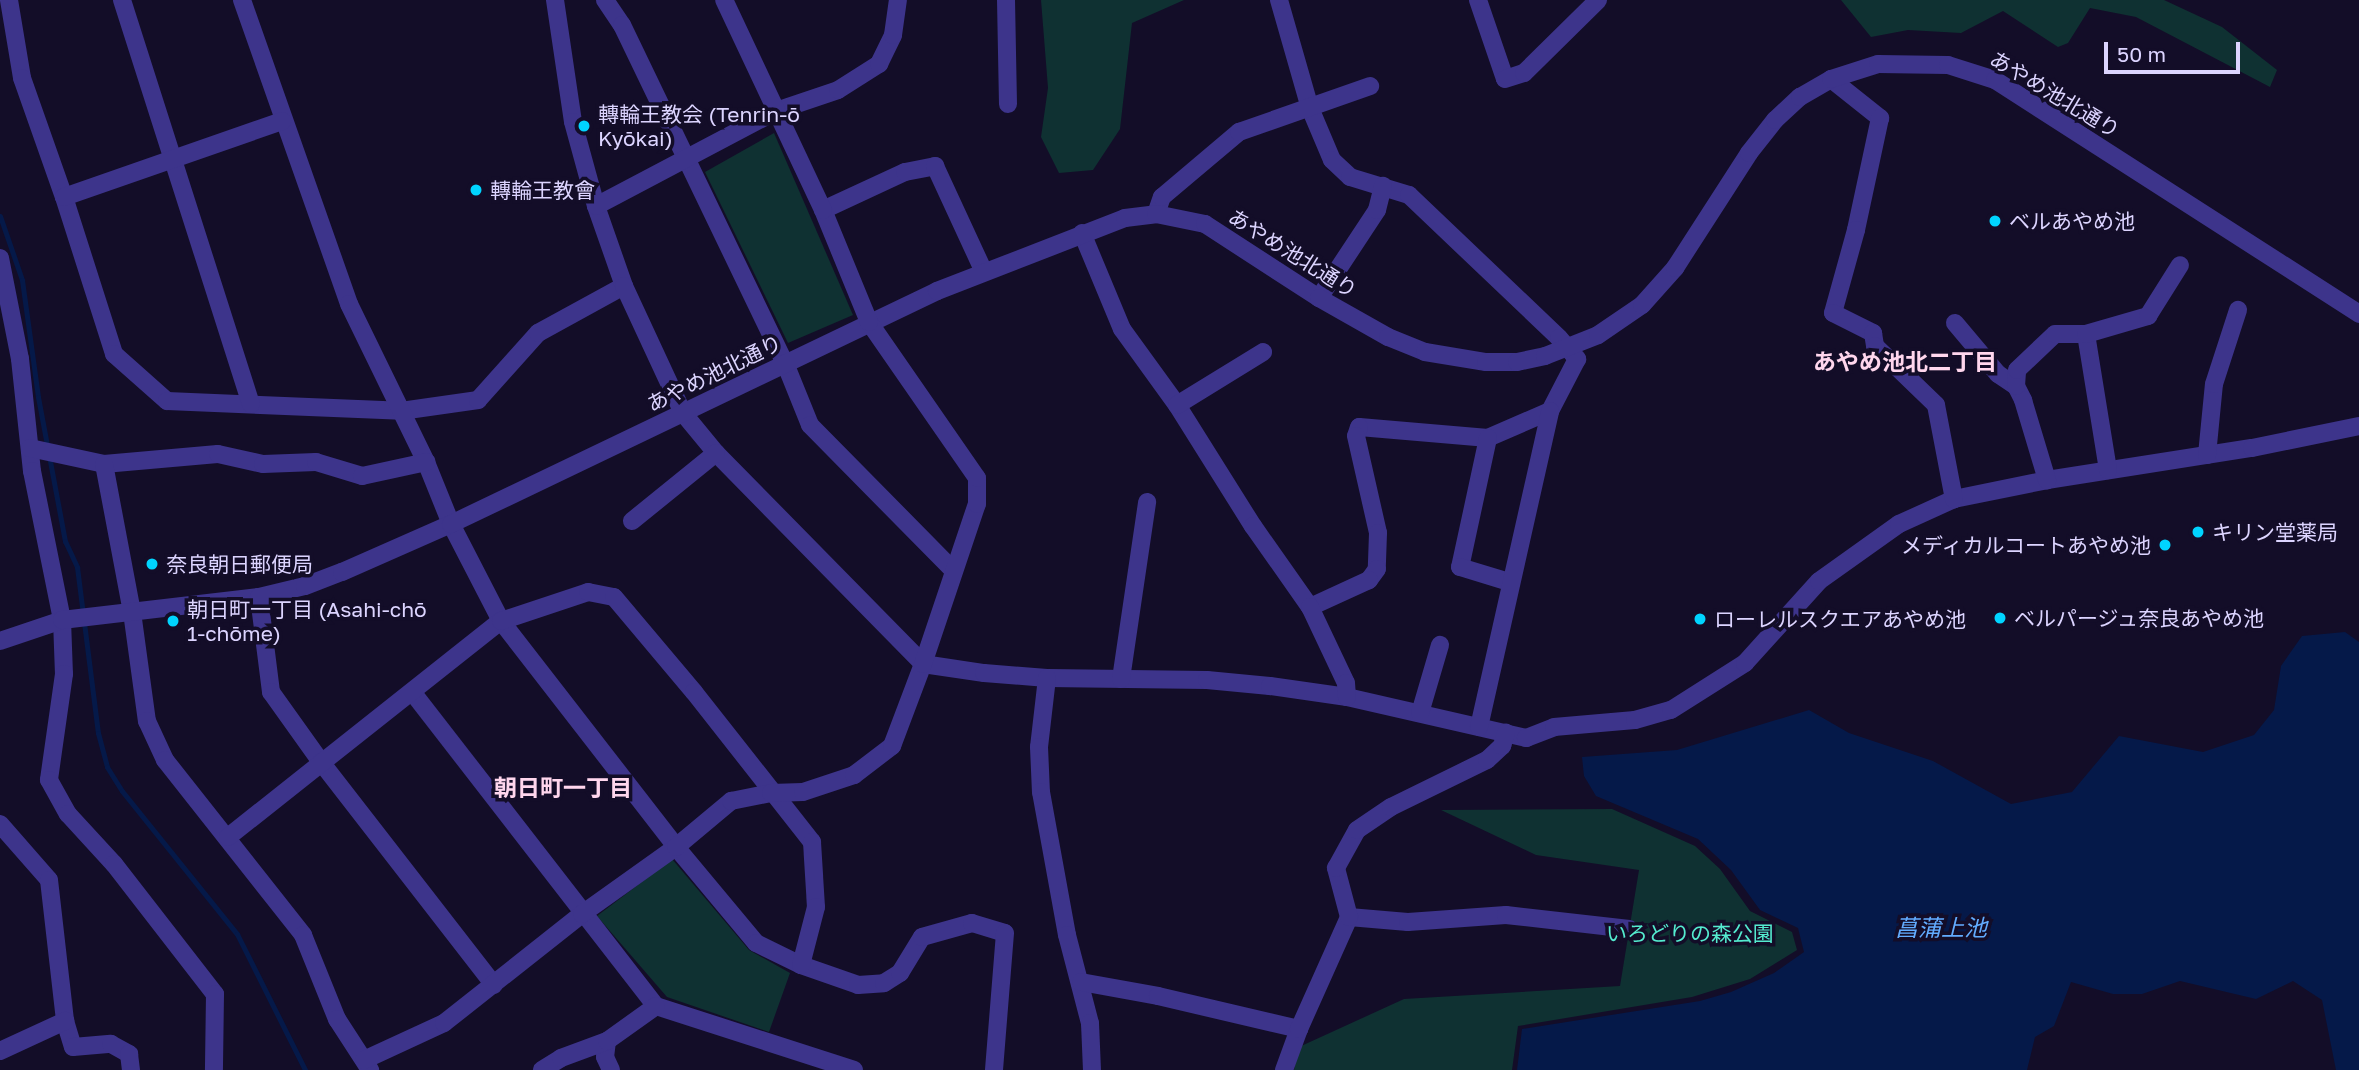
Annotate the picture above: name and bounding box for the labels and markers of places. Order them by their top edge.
place label: 轉輪王教会 (Tenrin-ō Kyōkai) [598,101,800,151]
marker: 轉輪王教会 (Tenrin-ō Kyōkai) [576,118,592,134]
place label: 轉輪王教會 [490,177,595,203]
marker: 轉輪王教會 [468,182,484,198]
place label: ベルあやめ池 [2009,208,2135,234]
marker: ベルあやめ池 [1987,213,2003,229]
place label: キリン堂薬局 [2212,519,2338,545]
marker: キリン堂薬局 [2190,524,2206,540]
place label: メディカルコートあやめ池 [1899,532,2151,558]
marker: メディカルコートあやめ池 [2157,537,2173,553]
place label: 奈良朝日郵便局 [166,551,313,577]
marker: 奈良朝日郵便局 [144,556,160,572]
place label: 朝日町一丁目 (Asahi-chō 1-chōme) [187,596,427,646]
place label: ベルパージュ奈良あやめ池 [2014,605,2266,631]
place label: ローレルスクエアあやめ池 [1714,606,1966,632]
marker: ベルパージュ奈良あやめ池 [1992,610,2008,626]
marker: ローレルスクエアあやめ池 [1692,611,1708,627]
marker: 朝日町一丁目 (Asahi-chō 1-chōme) [165,613,181,629]

